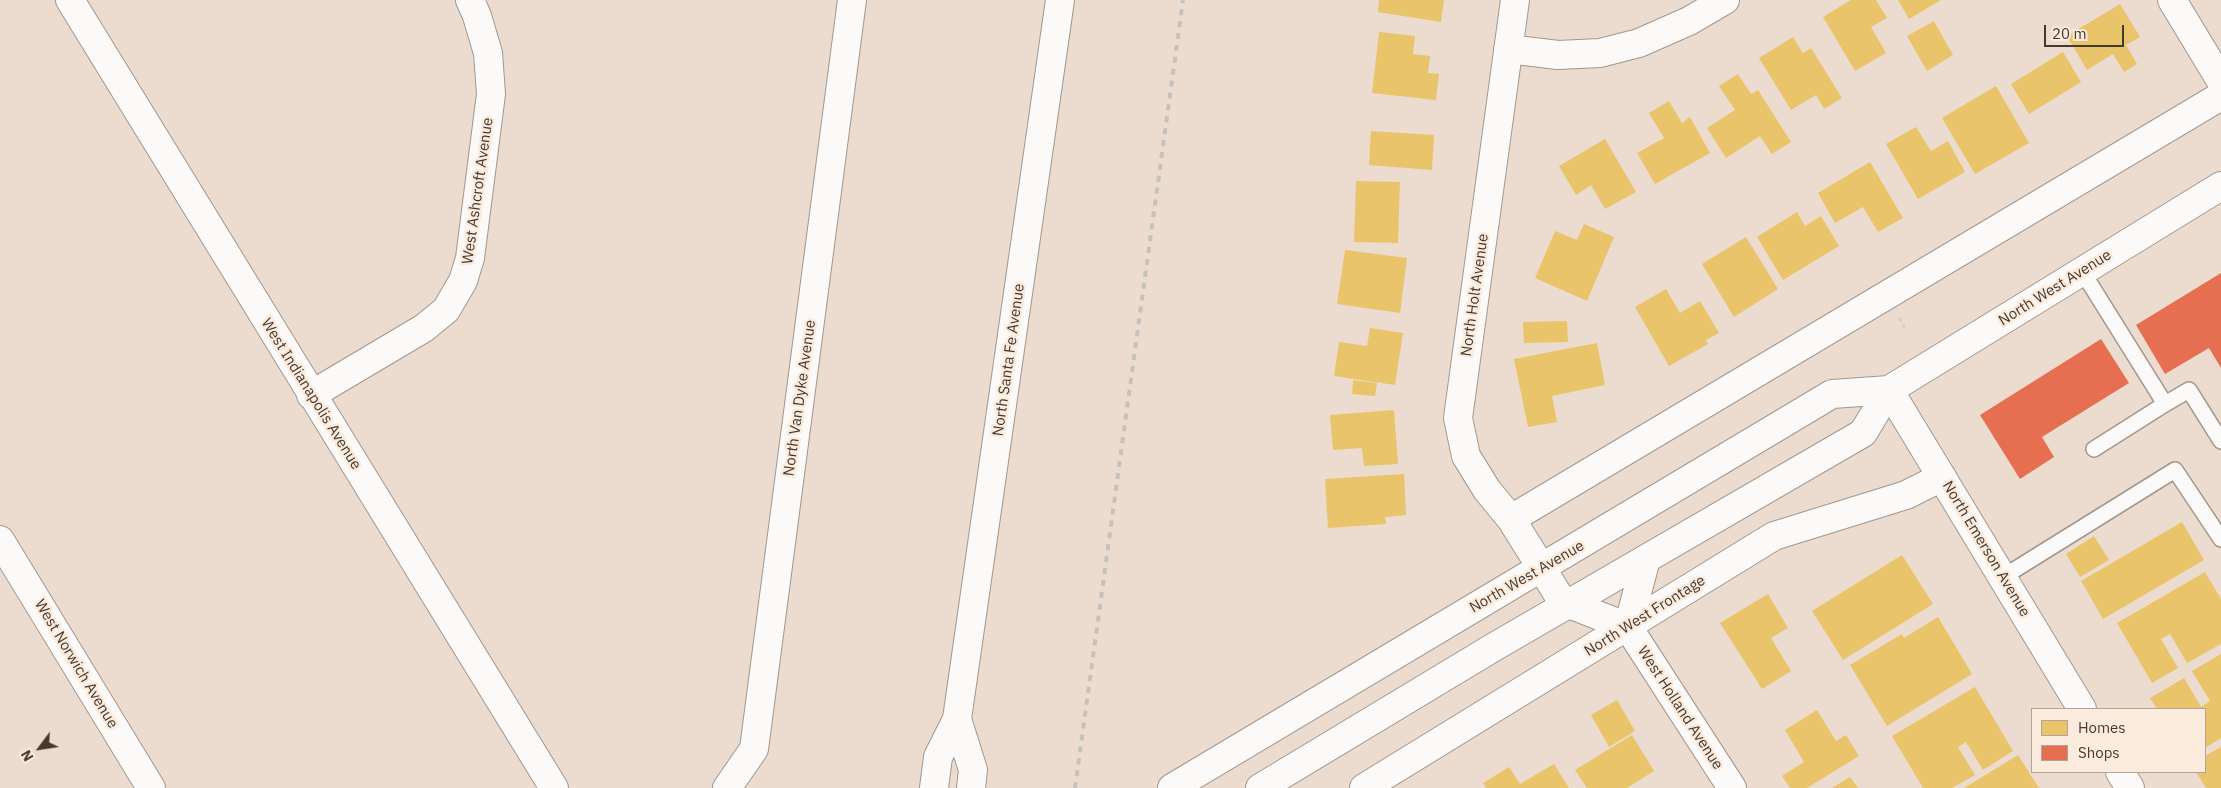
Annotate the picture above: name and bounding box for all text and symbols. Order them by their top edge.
scale bar [2046,15,2126,47]
text: 20 m [2052,24,2087,43]
street label: West Ashcroft Avenue [459,117,497,265]
street label: North Holt Avenue [1457,232,1493,358]
street label: North West Avenue [1995,246,2115,330]
street label: North Santa Fe Avenue [989,283,1029,437]
street label: West Indianapolis Avenue [257,315,365,473]
street label: North Van Dyke Avenue [780,319,820,477]
street label: North Emerson Avenue [1938,478,2034,620]
street label: North West Avenue [1466,537,1588,617]
street label: North West Frontage [1581,572,1709,660]
street label: West Norwich Avenue [30,596,122,732]
street label: West Holland Avenue [1633,643,1727,773]
legend [2031,708,2206,773]
text: Homes [2078,718,2126,737]
north arrow [15,723,65,773]
text: Shops [2078,743,2120,762]
text: N [17,747,37,765]

